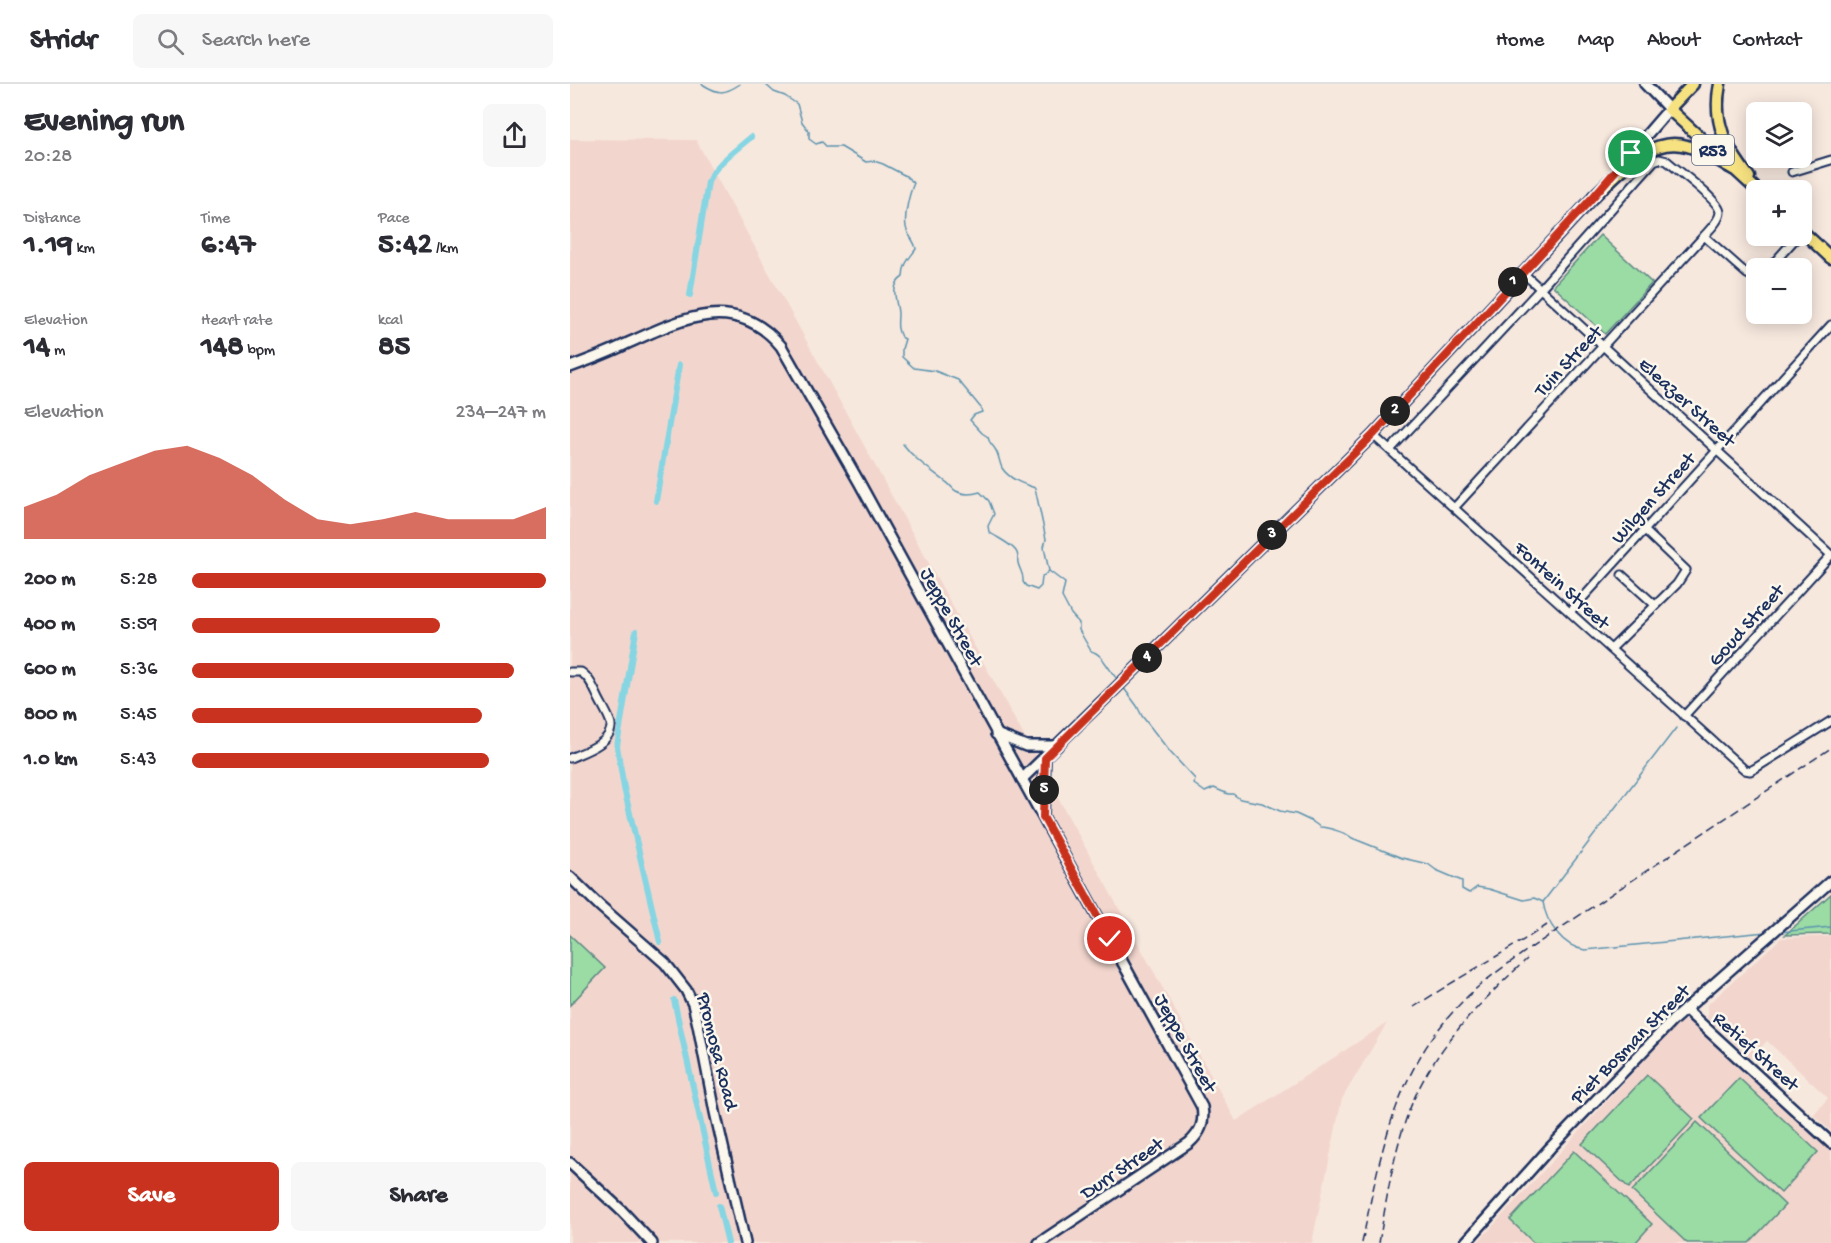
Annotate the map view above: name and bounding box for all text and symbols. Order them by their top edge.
search box [133,14,553,68]
text: Stridr [30,25,97,58]
icon: search [154,25,187,58]
text: Search here [202,28,310,54]
text: Home [1496,29,1544,54]
text: Map [1577,29,1614,54]
text: About [1647,29,1700,54]
text: Contact [1733,29,1801,54]
map controls [1746,102,1812,324]
button: layers [1746,102,1812,168]
text: Evening run [24,104,184,142]
button: share [483,104,546,167]
pin [1605,127,1656,178]
road number: R53 [1692,135,1734,165]
icon: arrive [1614,136,1647,169]
text: 20:28 [24,146,72,169]
button: + [1746,180,1812,246]
text: Distance [24,210,81,229]
text: Time [201,210,230,229]
text: Pace [378,210,409,229]
text: 1.19 [24,229,73,264]
text: 6:47 [201,229,255,264]
text: 5:42 [378,229,432,264]
text: km [73,240,95,259]
text: /km [432,240,458,259]
button: − [1746,258,1812,324]
pin: 1 [1498,267,1528,297]
text: 1 [1510,272,1516,291]
text: Elevation [24,312,88,331]
text: Heart rate [201,312,273,331]
text: kcal [378,312,403,331]
street label: Tuin Street [1530,321,1610,404]
text: 14 [24,331,50,366]
text: 148 [201,331,244,366]
text: 85 [378,331,410,366]
text: m [50,342,65,361]
text: bpm [244,342,275,361]
street label: Eleazer Street [1632,354,1740,454]
pin: 2 [1380,396,1410,426]
text: 2 [1391,401,1399,420]
text: Elevation [24,402,104,425]
text: 234–247 m [455,402,546,425]
street label: Wilgen Street [1608,448,1703,550]
pin: 3 [1257,520,1287,550]
text: 3 [1268,525,1276,544]
street label: Fontein Street [1507,537,1614,637]
street label: Jeppe Street [913,564,987,673]
text: 200 m [24,569,75,592]
text: 5:28 [120,569,158,592]
street label: Goud Street [1705,579,1792,672]
text: 400 m [24,614,75,637]
text: 5:59 [120,614,157,637]
pin: 4 [1132,643,1162,673]
text: 4 [1143,648,1151,667]
text: 600 m [24,659,76,682]
text: 5:36 [120,659,157,682]
text: 800 m [24,704,77,727]
text: 5:45 [120,704,157,727]
text: 1.0 km [24,749,78,772]
text: 5:43 [120,749,157,772]
pin: 5 [1029,775,1059,805]
text: 5 [1040,780,1048,799]
pin [1084,913,1135,964]
icon: check [1093,922,1126,955]
street label: Piet Bosman Street [1566,980,1697,1111]
street label: Promosa Road [690,990,742,1115]
street label: Jeppe Street [1147,990,1221,1099]
street label: Retief Street [1707,1008,1804,1098]
street label: Durr Street [1076,1133,1170,1207]
button: Save [24,1162,279,1231]
button: Share [291,1162,546,1231]

